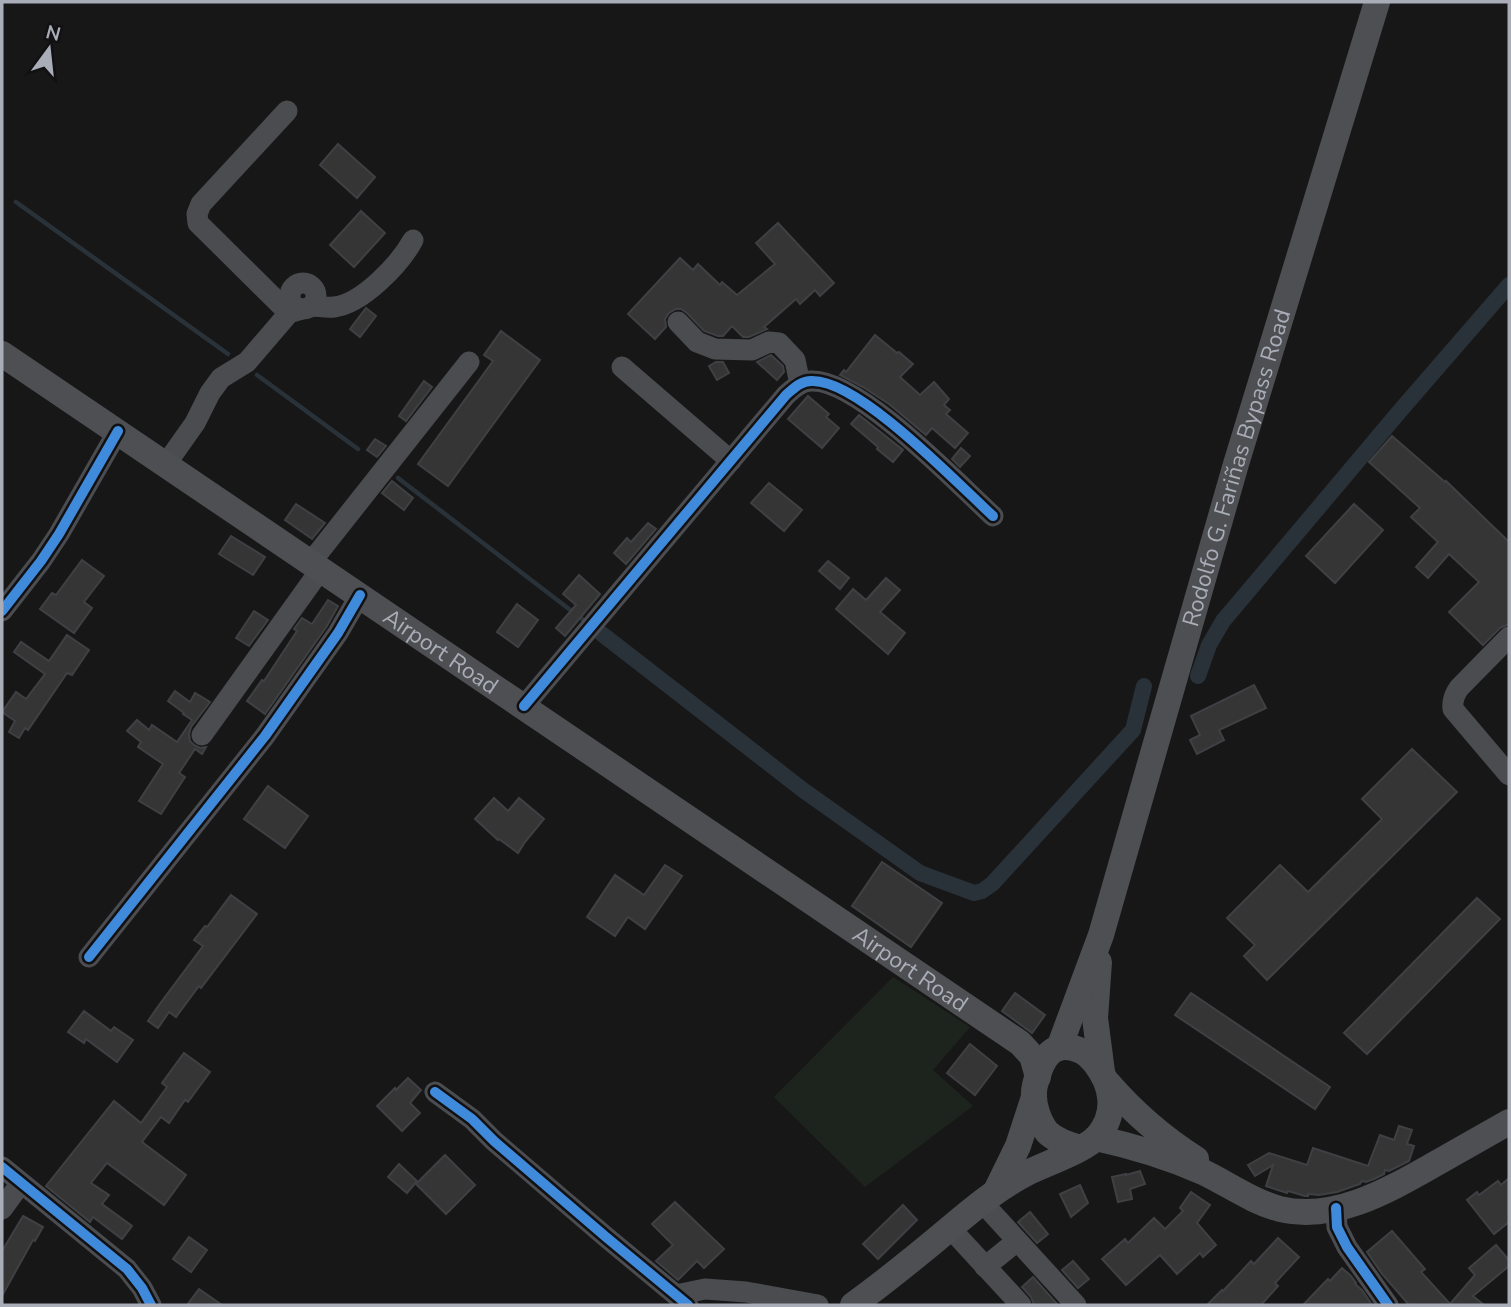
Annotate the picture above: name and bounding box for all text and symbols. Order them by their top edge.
north arrow [14,14,84,84]
text: N [43,19,63,48]
street label: Rodolfo G. Fariñas Bypass Road [1175,305,1298,630]
street label: Airport Road [377,601,505,701]
street label: Airport Road [847,919,974,1019]

